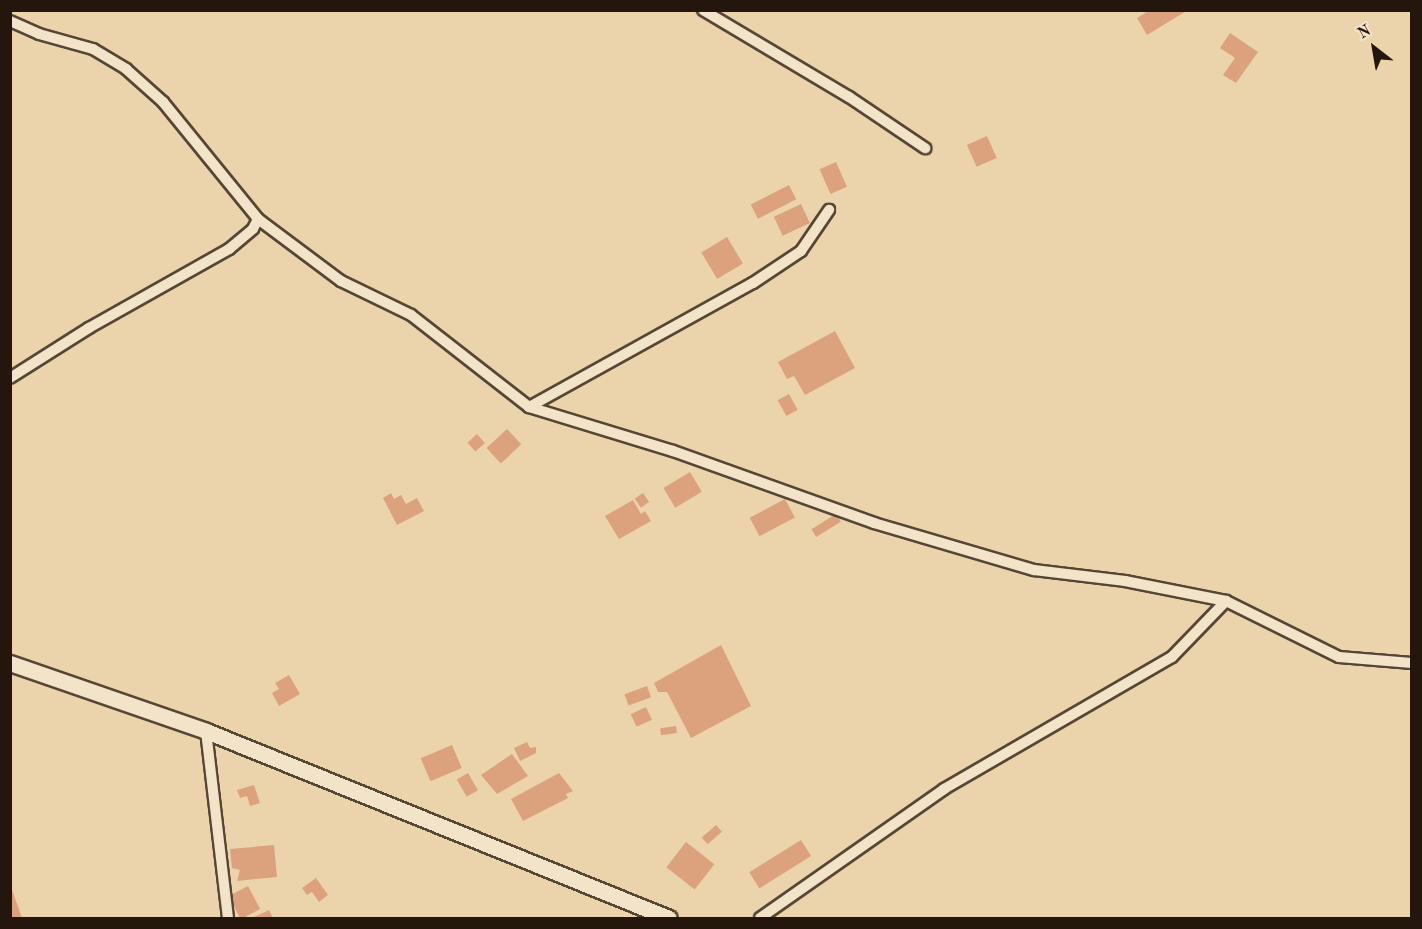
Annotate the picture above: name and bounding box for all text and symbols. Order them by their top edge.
north arrow [1344,18,1404,78]
text: N [1355,23,1374,43]

